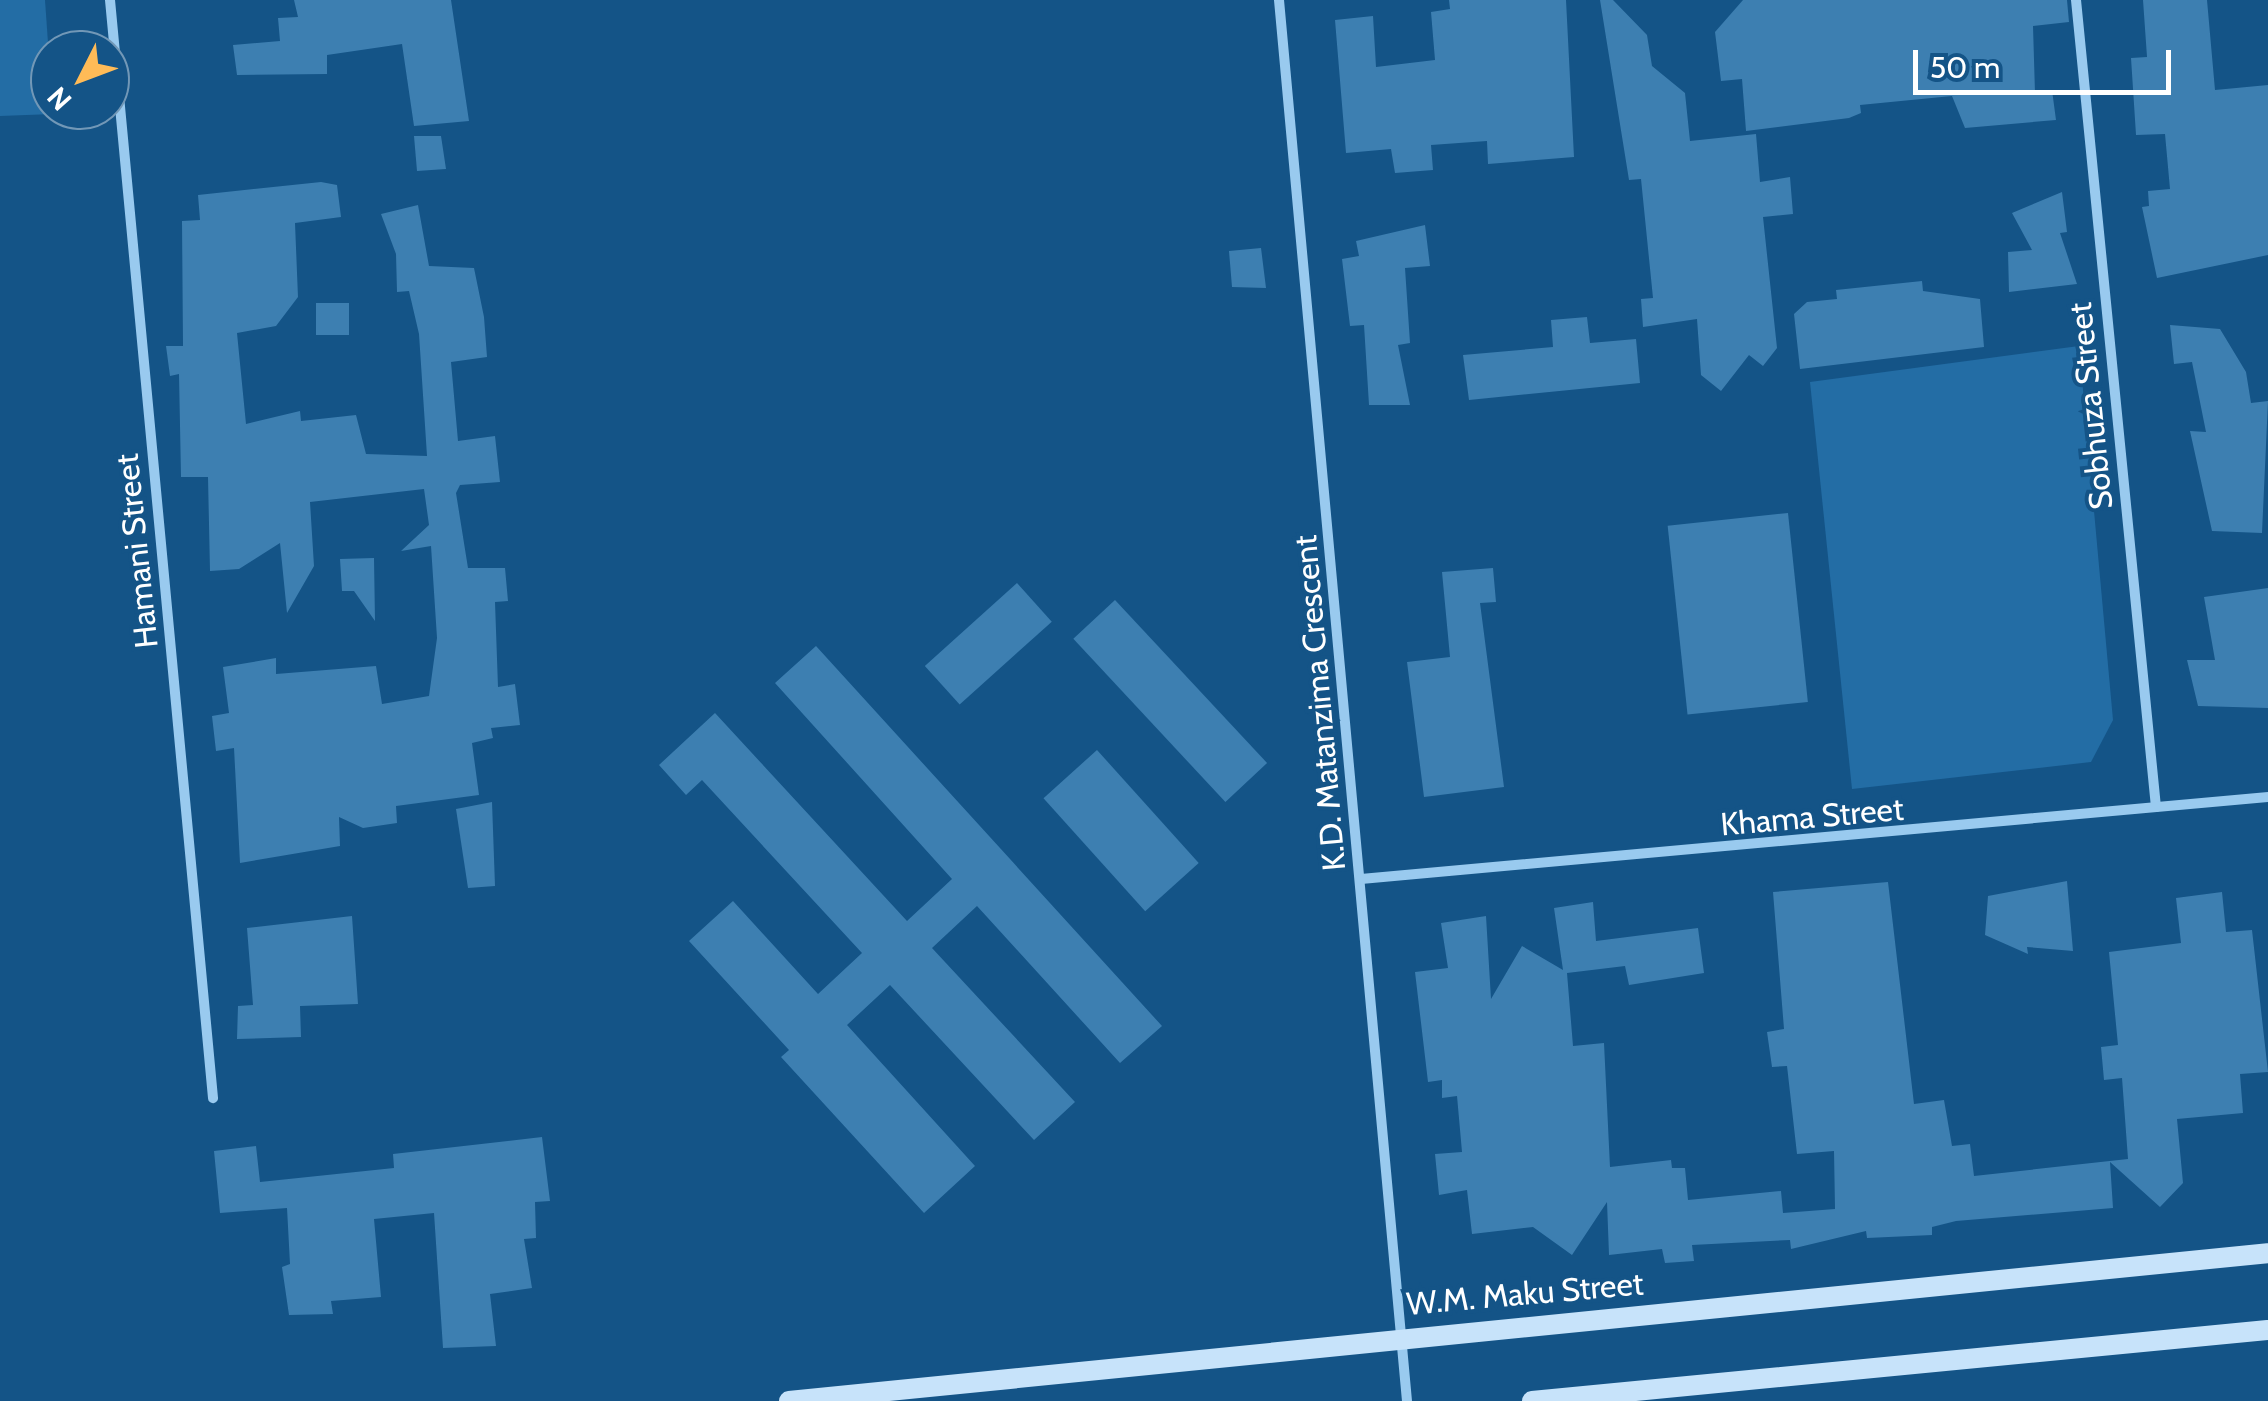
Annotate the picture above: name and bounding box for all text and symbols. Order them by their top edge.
north arrow [30,30,130,130]
scale bar [1918,30,2176,92]
text: 50 m [1930,49,2000,86]
text: N [40,80,78,117]
street label: Sobhuza Street [2061,301,2121,511]
street label: Hamani Street [108,452,166,650]
street label: K.D. Matanzima Crescent [1286,534,1354,872]
street label: Khama Street [1719,790,1905,844]
street label: W.M. Maku Street [1405,1265,1645,1323]

